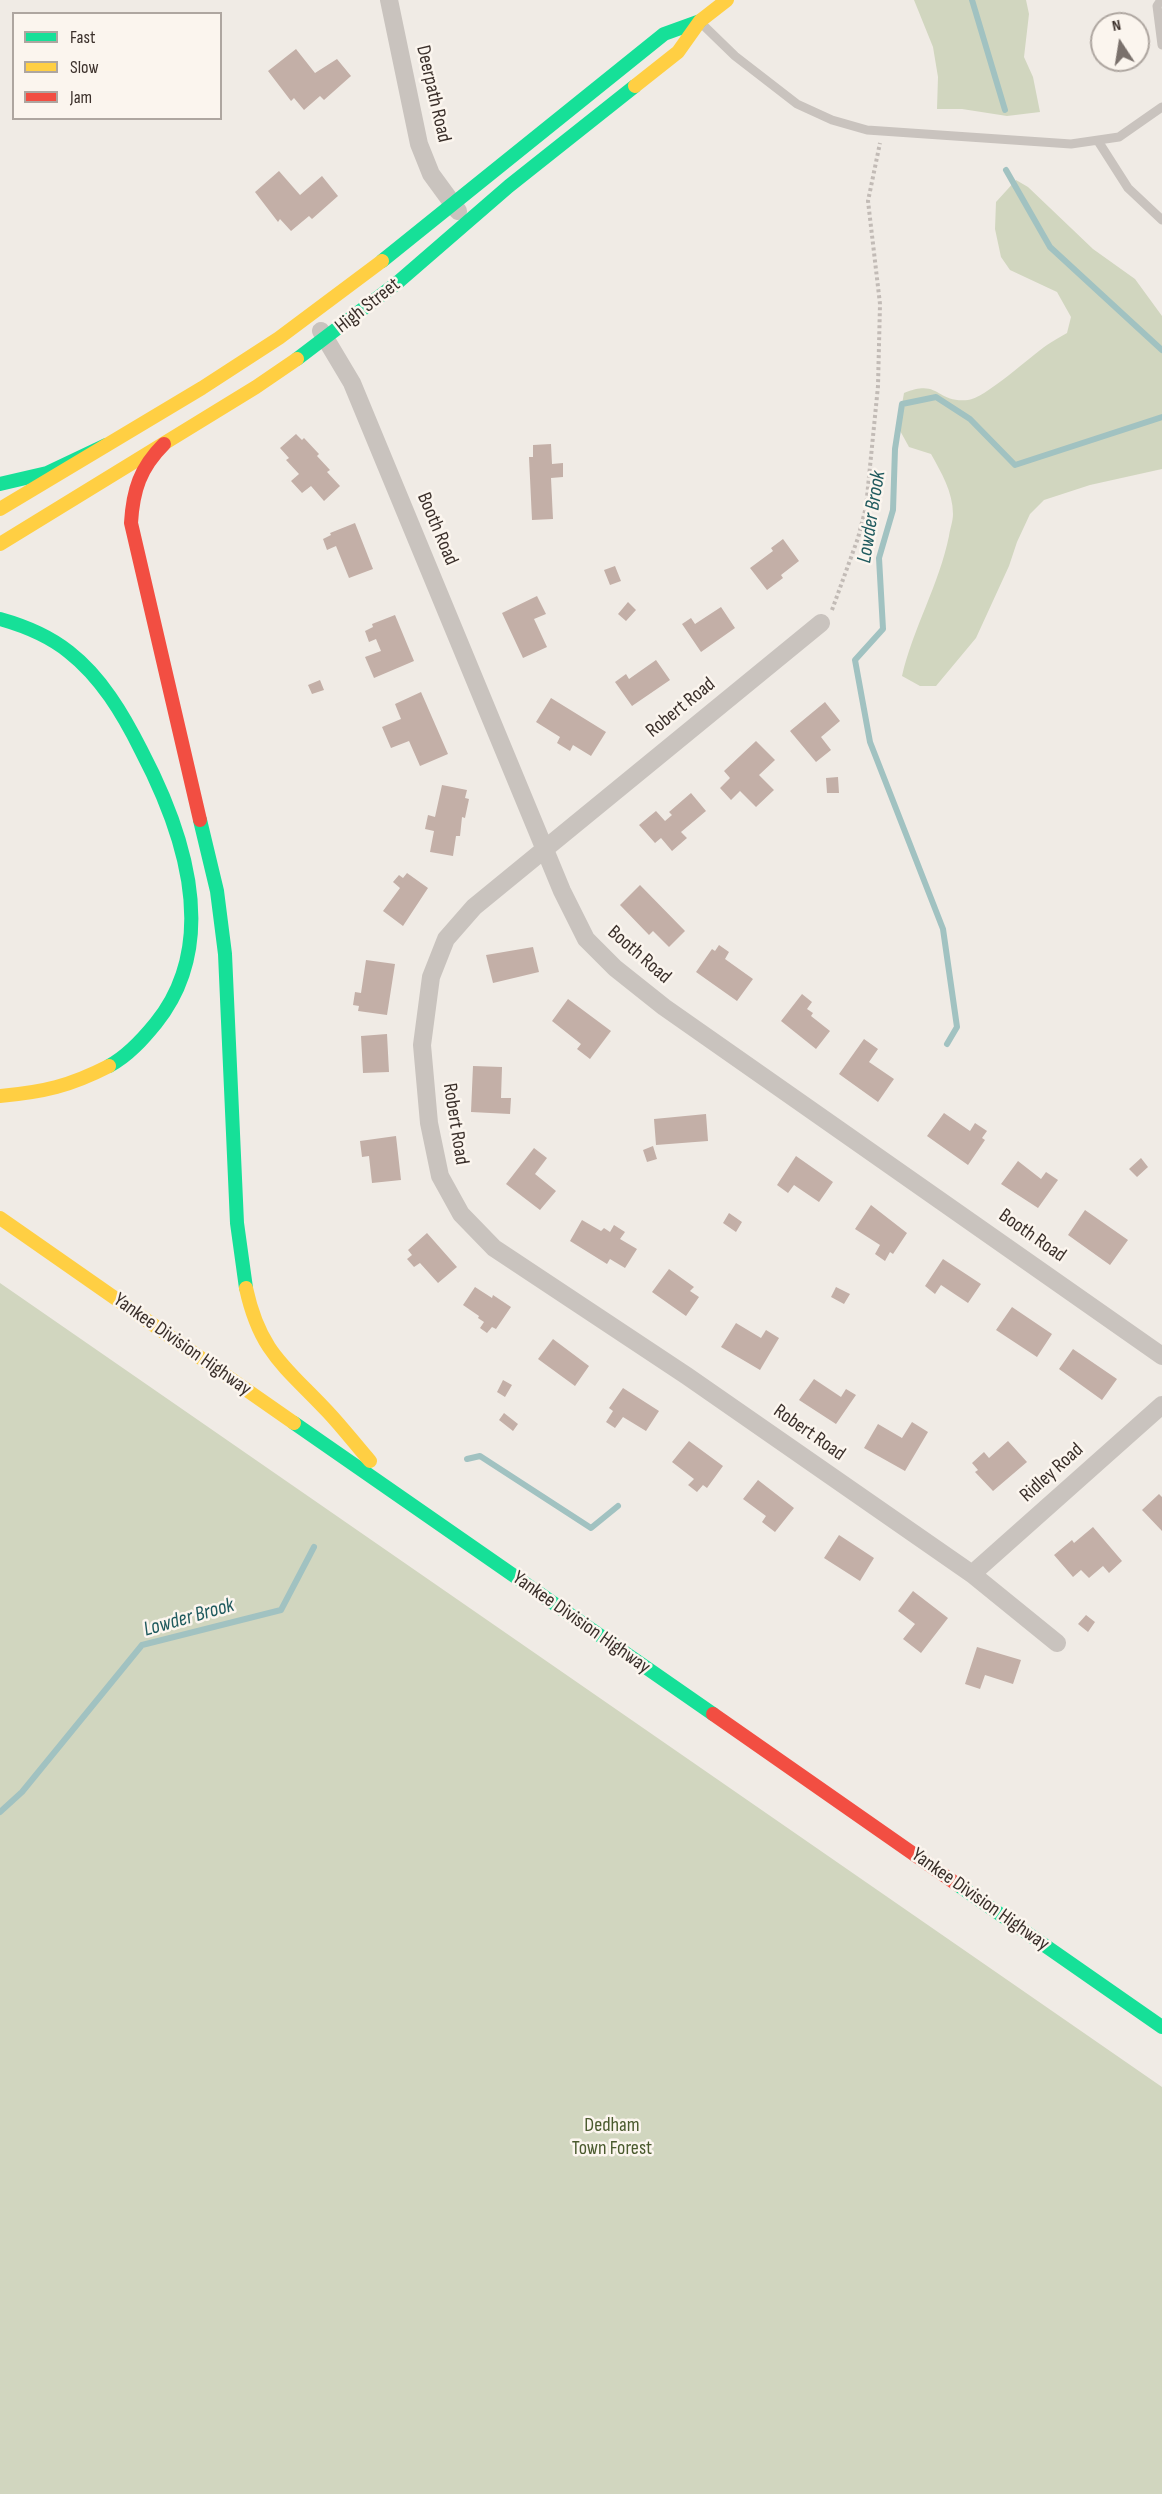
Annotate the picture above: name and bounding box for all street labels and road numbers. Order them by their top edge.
street label: Deerpath Road [410,43,456,145]
street label: High Street [331,273,405,339]
street label: Booth Road [411,489,463,569]
street label: Robert Road [641,673,721,743]
street label: Booth Road [602,921,676,989]
street label: Robert Road [437,1082,473,1166]
street label: Booth Road [994,1204,1070,1268]
street label: Yankee Division Highway [108,1288,256,1402]
street label: Robert Road [768,1400,850,1466]
street label: Ridley Road [1015,1438,1089,1508]
street label: Yankee Division Highway [507,1566,655,1680]
street label: Yankee Division Highway [906,1843,1054,1957]

